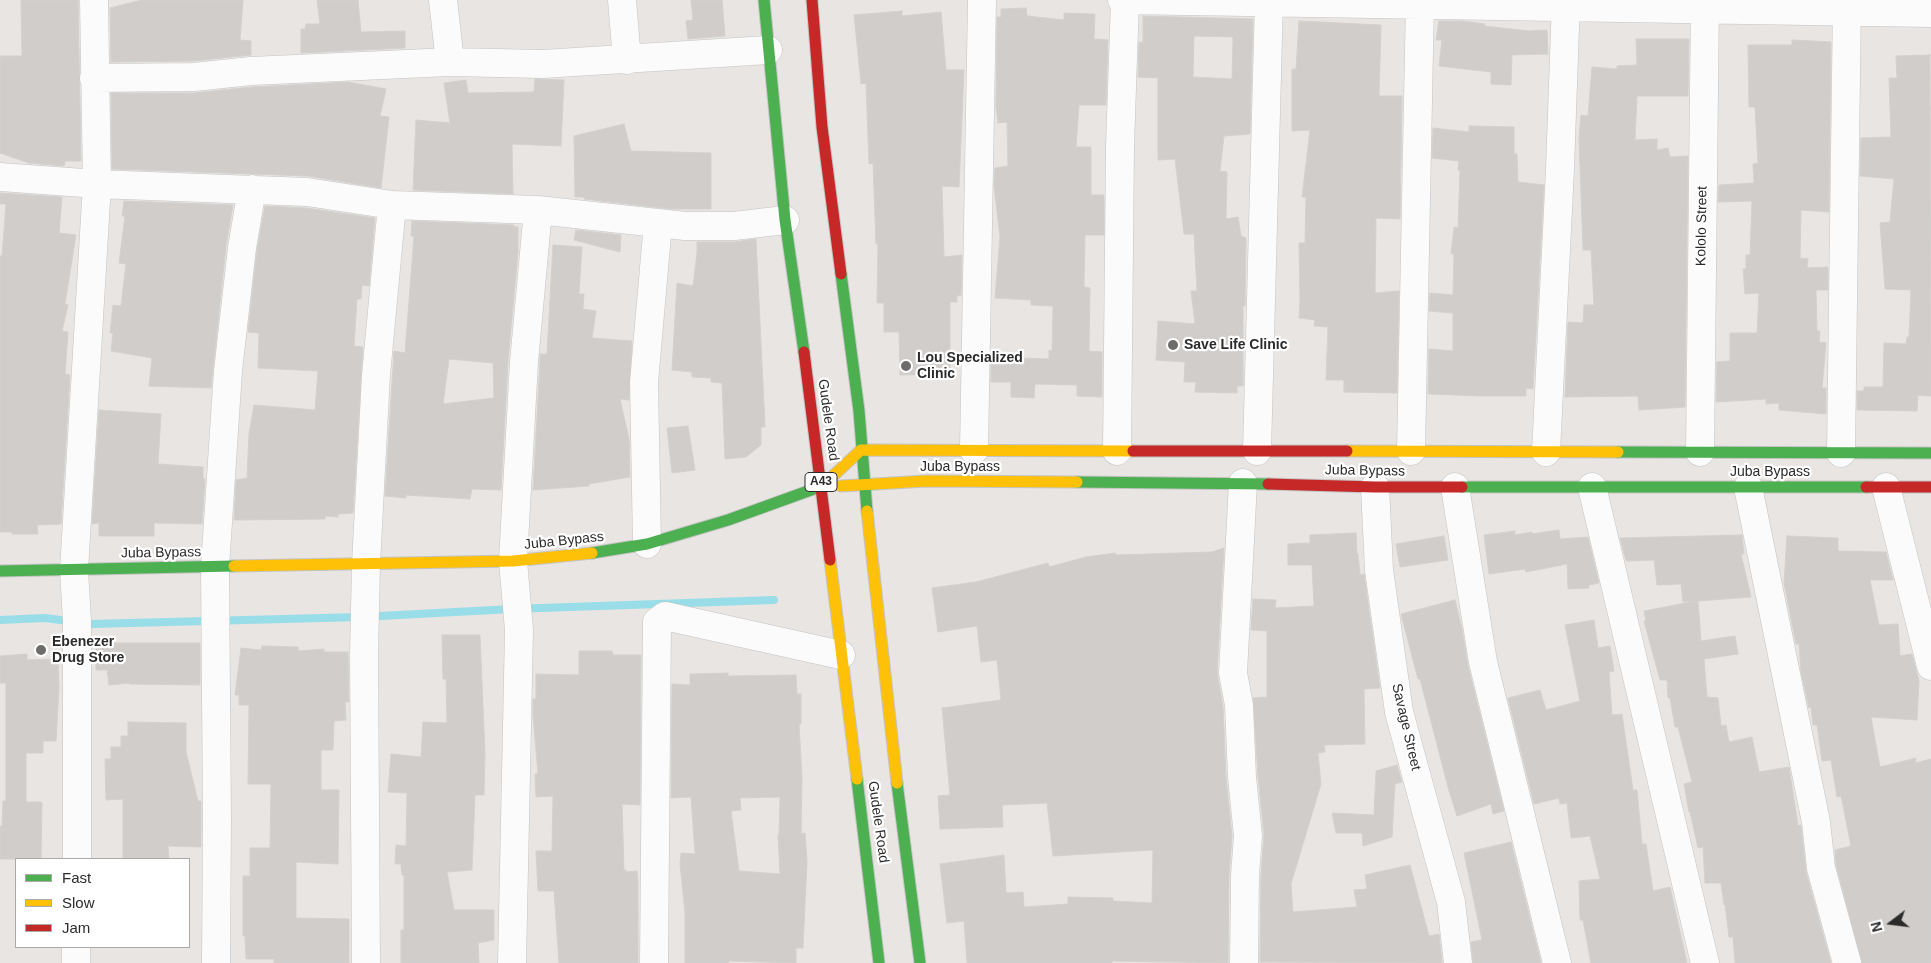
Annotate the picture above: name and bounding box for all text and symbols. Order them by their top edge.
street label: Kololo Street [1693,186,1711,266]
place label: Save Life Clinic [1184,337,1287,353]
marker: Save Life Clinic [1166,338,1180,352]
place label: Lou Specialized Clinic [917,350,1023,382]
marker: Lou Specialized Clinic [899,359,913,373]
street label: Gudele Road [814,378,842,462]
street label: Juba Bypass [920,459,1000,475]
street label: Juba Bypass [1325,462,1405,480]
street label: Juba Bypass [1730,464,1810,480]
road number: A43 [805,472,837,492]
street label: Juba Bypass [523,528,605,554]
street label: Juba Bypass [121,544,201,562]
place label: Ebenezer Drug Store [52,634,124,666]
marker: Ebenezer Drug Store [34,643,48,657]
street label: Savage Street [1388,682,1424,772]
street label: Gudele Road [864,780,892,864]
legend [15,858,190,948]
text: Fast [62,869,91,886]
text: Slow [62,894,95,911]
north arrow [1866,898,1916,948]
text: Jam [62,919,90,936]
text: N [1867,920,1886,934]

